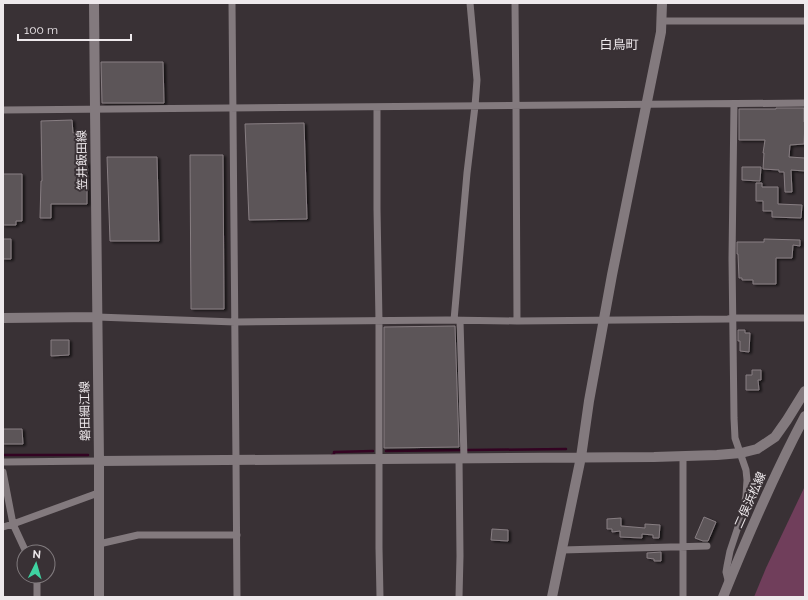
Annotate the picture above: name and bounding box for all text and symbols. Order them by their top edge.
scale bar [18,16,131,42]
text: 100 m [24,23,58,37]
district label: 白鳥町 [599,37,639,52]
street label: 笠井飯田線 [74,130,90,190]
street label: 磐田細江線 [77,381,93,441]
street label: 二俣浜松線 [731,470,769,530]
north arrow [16,544,56,584]
text: N [32,548,42,561]

